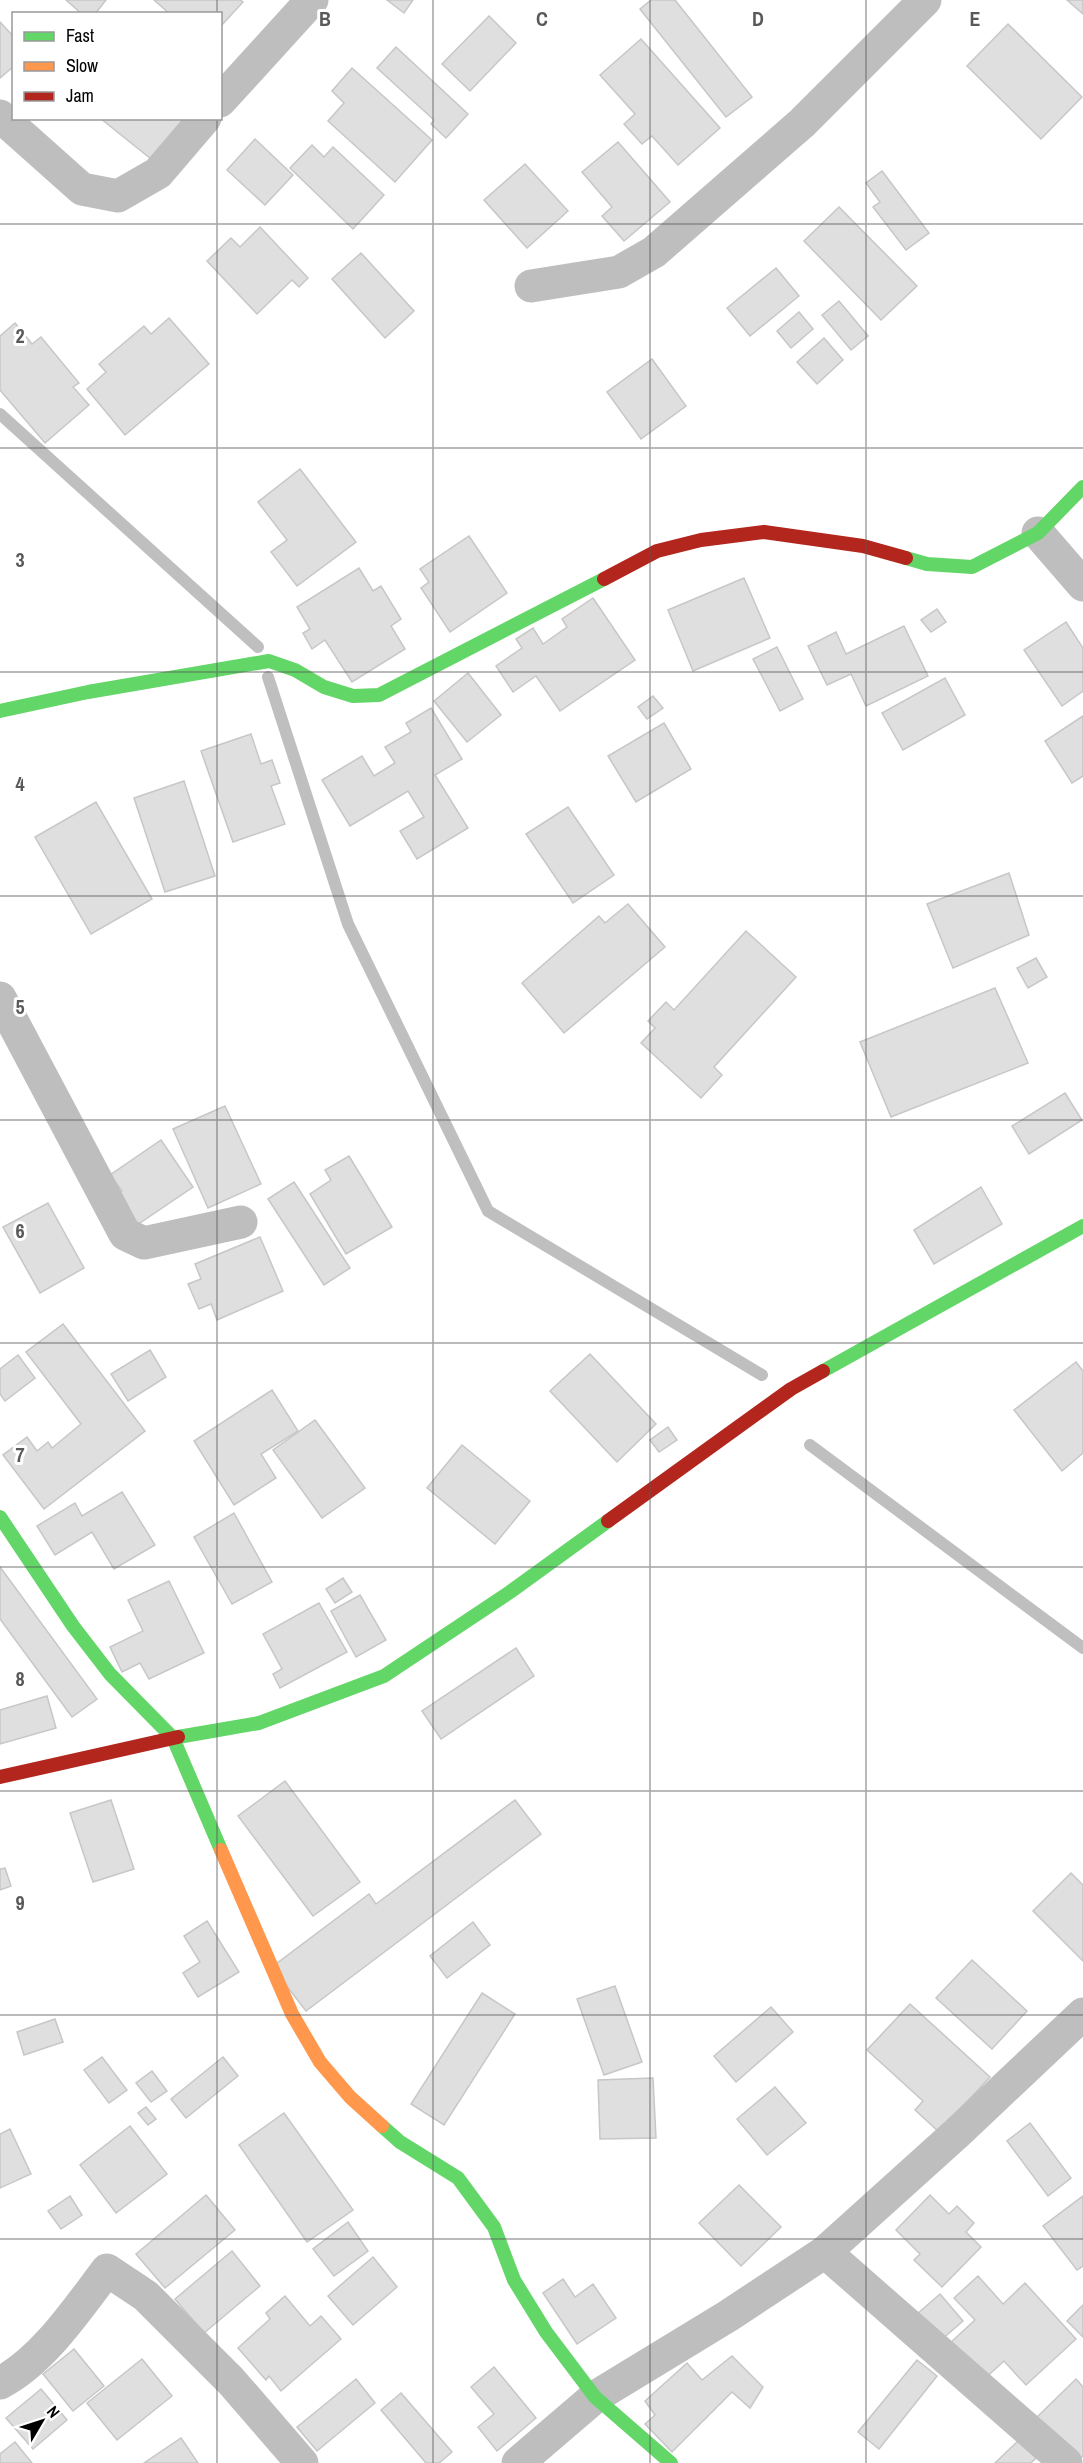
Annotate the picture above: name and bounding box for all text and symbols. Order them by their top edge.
text: B [319,5,331,32]
text: C [536,5,548,32]
text: D [752,5,764,32]
text: E [970,5,981,32]
legend [12,12,222,120]
text: Fast [66,23,94,48]
text: Slow [66,53,98,78]
text: Jam [66,83,94,108]
text: 2 [15,322,25,349]
text: 3 [15,546,25,573]
text: 4 [15,770,25,797]
text: 5 [15,993,25,1020]
text: 6 [15,1217,25,1244]
text: 7 [15,1441,25,1468]
text: 8 [15,1665,25,1692]
text: 9 [15,1889,25,1916]
north arrow [12,2391,72,2451]
text: N [42,2401,65,2422]

